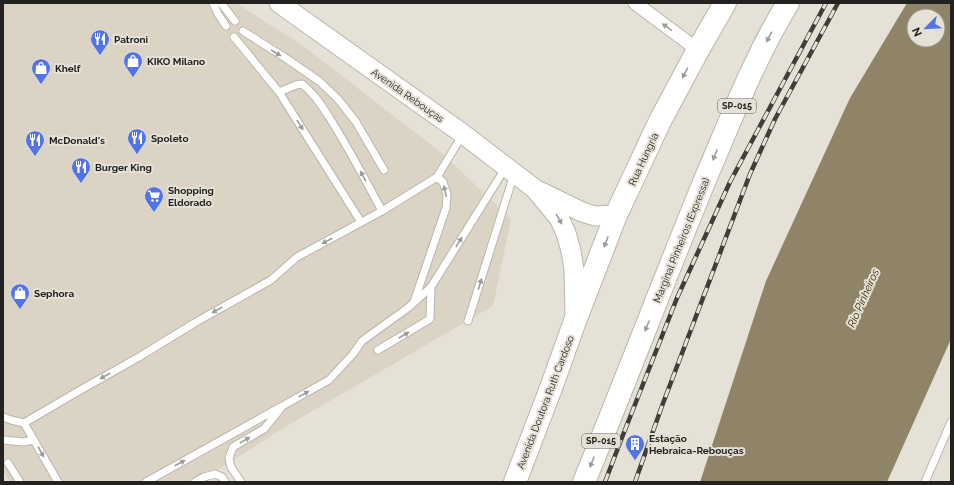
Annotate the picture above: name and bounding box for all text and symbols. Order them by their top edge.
north arrow [906,8,946,48]
one-way arrow [661,22,672,31]
text: N [910,25,925,38]
restaurant icon: Patroni [89,28,111,56]
one-way arrow [766,31,773,43]
place label: Patroni [114,34,148,45]
one-way arrow [270,49,282,56]
shop icon: KIKO Milano [122,50,144,78]
place label: KIKO Milano [147,56,205,67]
shop icon: Khelf [30,57,52,85]
place label: Khelf [55,63,81,74]
street label: Avenida Rebouças [369,66,446,125]
one-way arrow [682,68,689,79]
road number: SP-015 [718,99,756,113]
one-way arrow [296,120,303,131]
restaurant icon: Spoleto [126,127,148,155]
restaurant icon: McDonald's [24,129,46,157]
street label: Rua Hungria [626,131,660,187]
place label: Spoleto [151,133,188,144]
place label: McDonald's [49,135,105,146]
one-way arrow [712,150,718,162]
restaurant icon: Burger King [70,156,92,184]
place label: Burger King [95,162,152,173]
one-way arrow [360,171,367,182]
street label: Marginal Pinheiros (Expressa) [651,176,712,304]
supermarket icon: Shopping Eldorado [143,185,165,213]
place label: Shopping Eldorado [168,185,214,208]
one-way arrow [442,185,448,197]
one-way arrow [556,213,562,225]
one-way arrow [603,236,609,247]
one-way arrow [455,237,463,247]
one-way arrow [321,238,333,245]
water label: Rio Pinheiros [845,267,882,330]
one-way arrow [477,277,483,289]
shop icon: Sephora [9,282,31,310]
place label: Sephora [34,288,74,299]
one-way arrow [211,307,223,314]
one-way arrow [643,321,649,333]
one-way arrow [398,331,410,338]
street label: Avenida Doutora Ruth Cardoso [515,334,576,471]
one-way arrow [99,373,111,380]
one-way arrow [298,390,310,397]
building icon: Estação Hebraica-Rebouças [624,433,646,461]
place label: Estação Hebraica-Rebouças [649,433,744,456]
road number: SP-015 [582,434,620,448]
one-way arrow [239,436,251,443]
one-way arrow [38,446,44,458]
one-way arrow [589,457,595,469]
one-way arrow [174,460,186,467]

